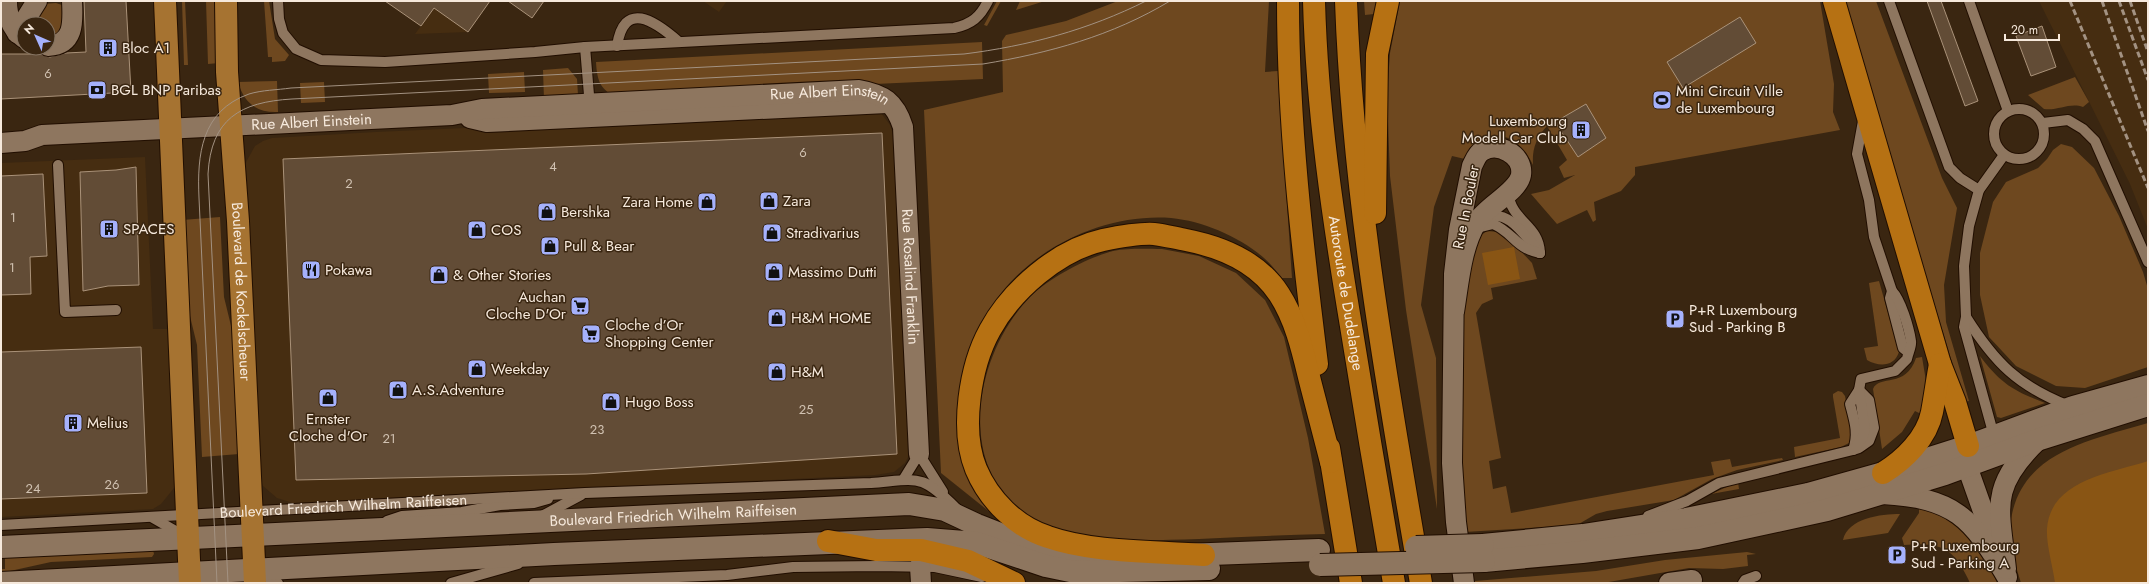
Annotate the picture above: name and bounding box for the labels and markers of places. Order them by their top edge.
building icon: Bloc A1 [97,37,119,59]
place label: Bloc A1 [122,37,170,59]
bank icon: BGL BNP Paribas [86,79,108,101]
place label: BGL BNP Paribas [111,79,221,101]
place label: Mini Circuit Ville de Luxembourg [1676,80,1783,119]
sports icon: Mini Circuit Ville de Luxembourg [1651,89,1673,111]
place label: Luxembourg Modell Car Club [1462,110,1567,149]
building icon: Luxembourg Modell Car Club [1570,119,1592,141]
shop icon: Zara [758,190,780,212]
place label: Zara [783,190,811,212]
place label: Zara Home [622,191,693,213]
shop icon: Zara Home [696,191,718,213]
shop icon: Bershka [536,201,558,223]
place label: Bershka [561,201,610,223]
building icon: SPACES [98,218,120,240]
place label: SPACES [123,218,175,240]
shop icon: COS [466,219,488,241]
place label: COS [491,219,521,241]
shop icon: Stradivarius [761,222,783,244]
place label: Stradivarius [786,222,859,244]
shop icon: Pull & Bear [539,235,561,257]
place label: Pull & Bear [564,235,635,257]
restaurant icon: Pokawa [300,259,322,281]
place label: Pokawa [325,259,372,281]
shop icon: Massimo Dutti [763,261,785,283]
place label: Massimo Dutti [788,261,877,283]
shop icon: & Other Stories [428,264,450,286]
place label: & Other Stories [453,264,551,286]
place label: Auchan Cloche D'Or [486,286,567,325]
supermarket icon: Auchan Cloche D'Or [569,295,591,317]
place label: P+R Luxembourg Sud - Parking B [1689,299,1797,338]
shop icon: H&M HOME [766,307,788,329]
place label: H&M HOME [791,307,871,329]
parking icon: P+R Luxembourg Sud - Parking B [1664,308,1686,330]
place label: Cloche d’Or Shopping Center [605,314,714,353]
supermarket icon: Cloche d’Or Shopping Center [580,323,602,345]
shop icon: Weekday [466,358,488,380]
place label: Weekday [491,358,549,380]
shop icon: H&M [766,361,788,383]
place label: H&M [791,361,824,383]
shop icon: A.S.Adventure [387,379,409,401]
place label: A.S.Adventure [412,379,504,401]
shop icon: Ernster Cloche d'Or [317,387,339,409]
shop icon: Hugo Boss [600,391,622,413]
place label: Hugo Boss [625,391,694,413]
place label: Ernster Cloche d'Or [289,408,368,447]
building icon: Melius [62,412,84,434]
place label: Melius [87,412,128,434]
place label: P+R Luxembourg Sud - Parking A [1911,535,2019,574]
parking icon: P+R Luxembourg Sud - Parking A [1886,544,1908,566]

